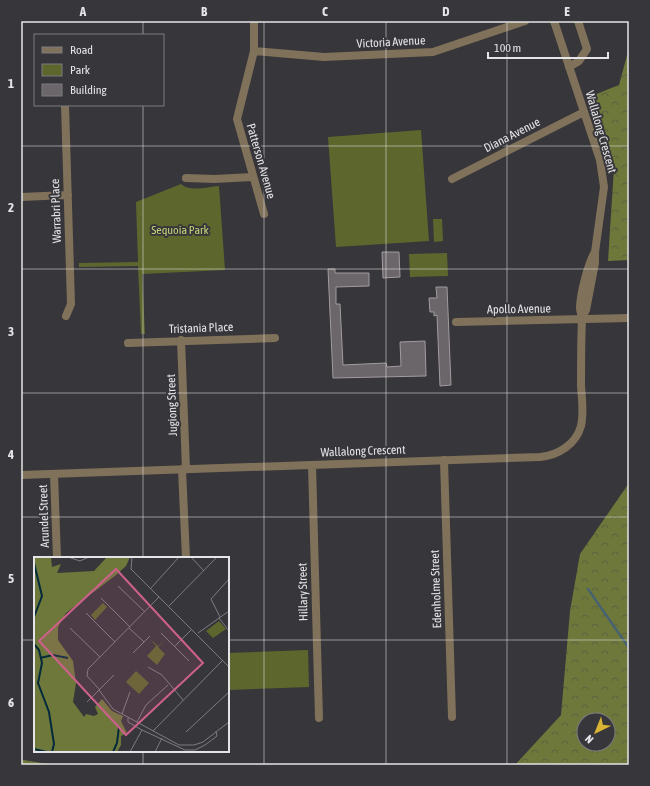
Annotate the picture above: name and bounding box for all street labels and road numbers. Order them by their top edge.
street label: Victoria Avenue [356,33,426,51]
street label: Wallalong Crescent [583,89,620,175]
street label: Diana Avenue [482,115,542,155]
street label: Patterson Avenue [244,122,278,200]
street label: Warrabri Place [48,179,64,243]
street label: Apollo Avenue [487,301,551,317]
street label: Tristania Place [169,320,233,336]
street label: Jugiong Street [164,373,180,436]
street label: Wallalong Crescent [320,443,406,459]
street label: Arundel Street [36,484,52,548]
street label: Edenholme Street [428,549,444,629]
street label: Hillary Street [295,562,311,621]

